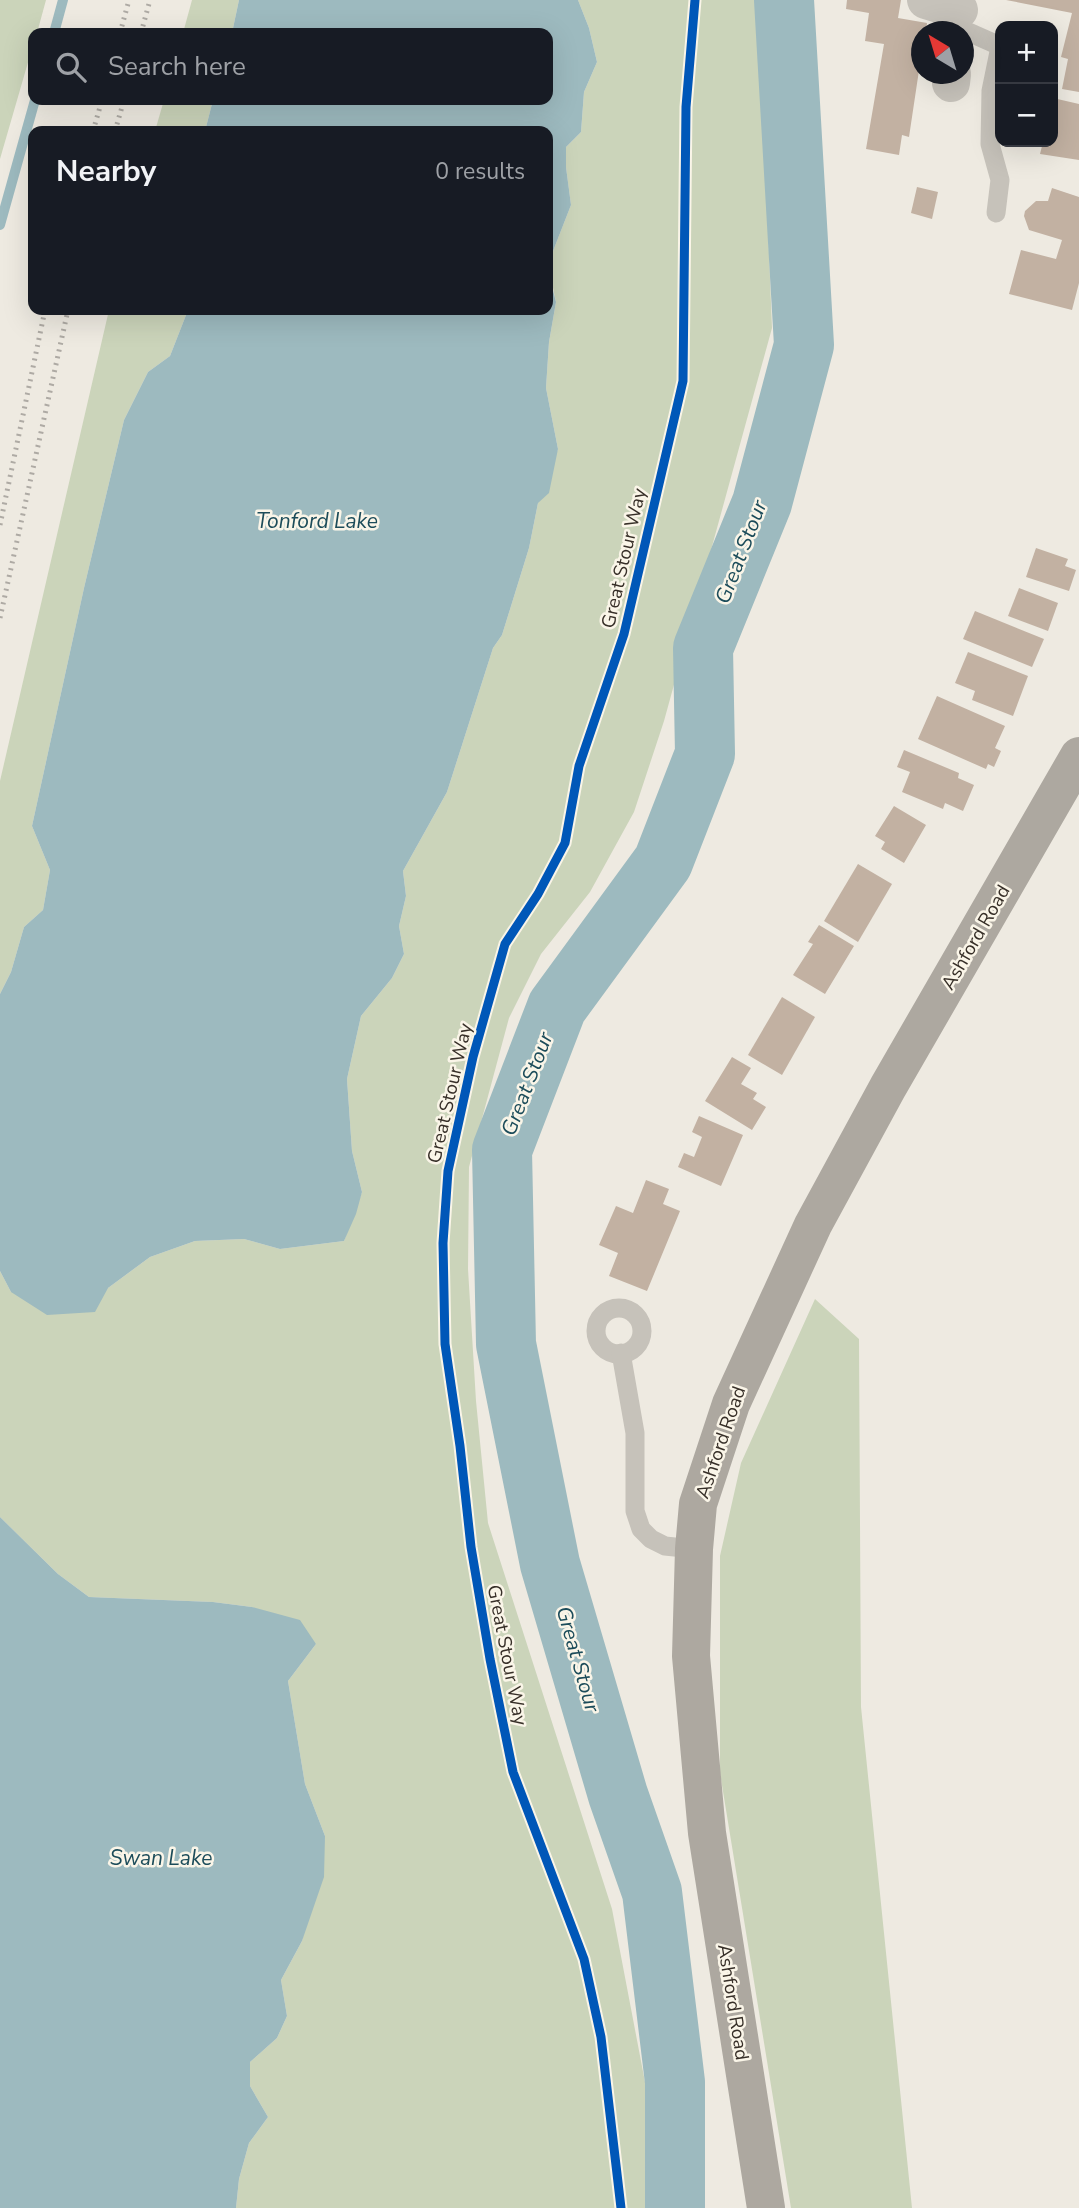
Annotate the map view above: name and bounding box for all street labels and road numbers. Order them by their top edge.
street label: Great Stour Way [595,485,653,631]
street label: Ashford Road [935,880,1016,995]
street label: Great Stour Way [421,1020,479,1166]
street label: Ashford Road [690,1383,752,1502]
street label: Great Stour Way [481,1583,533,1728]
street label: Ashford Road [711,1942,755,2062]

